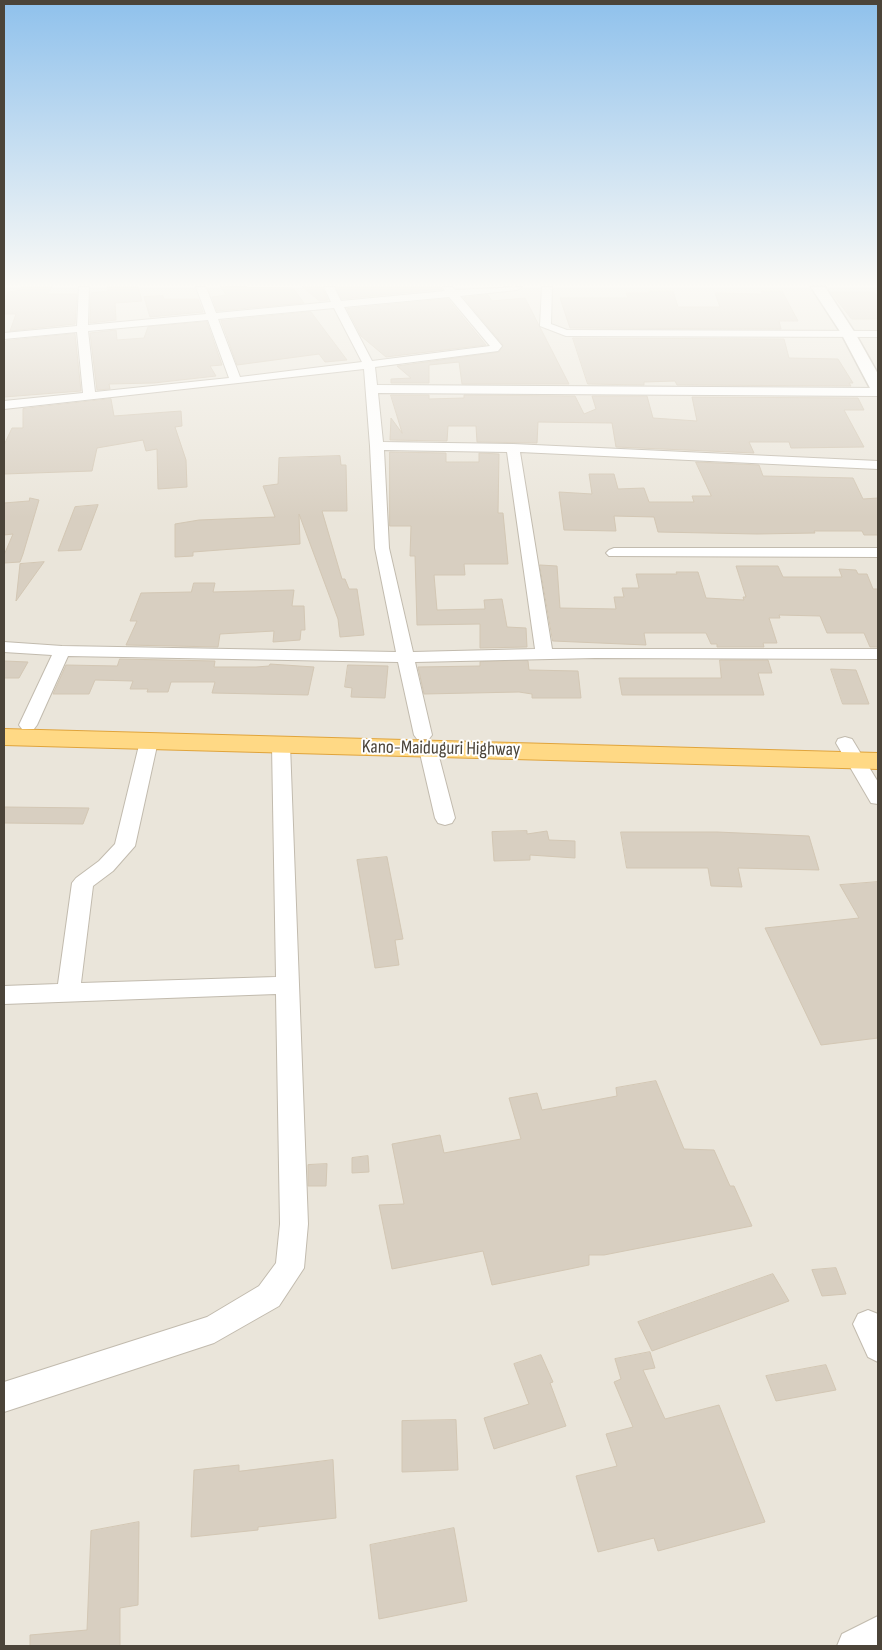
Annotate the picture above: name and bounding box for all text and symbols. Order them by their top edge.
street label: Kano-Maiduguri Highway [362,736,520,762]

